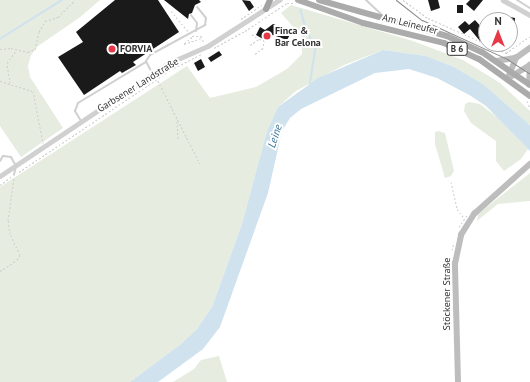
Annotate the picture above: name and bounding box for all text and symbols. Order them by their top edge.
street label: Am Leineufer [381,11,439,37]
north arrow [478,12,518,52]
text: N [494,14,502,28]
place label: Finca & Bar Celona [275,24,321,48]
marker: Finca & Bar Celona [262,31,272,41]
road number: B 6 [446,42,468,56]
place label: FORVIA [120,43,152,55]
marker: FORVIA [107,44,117,54]
street label: Garbsener Landstraße [95,55,181,115]
water label: Leine [265,123,285,149]
street label: Stöckener Straße [441,258,453,330]

